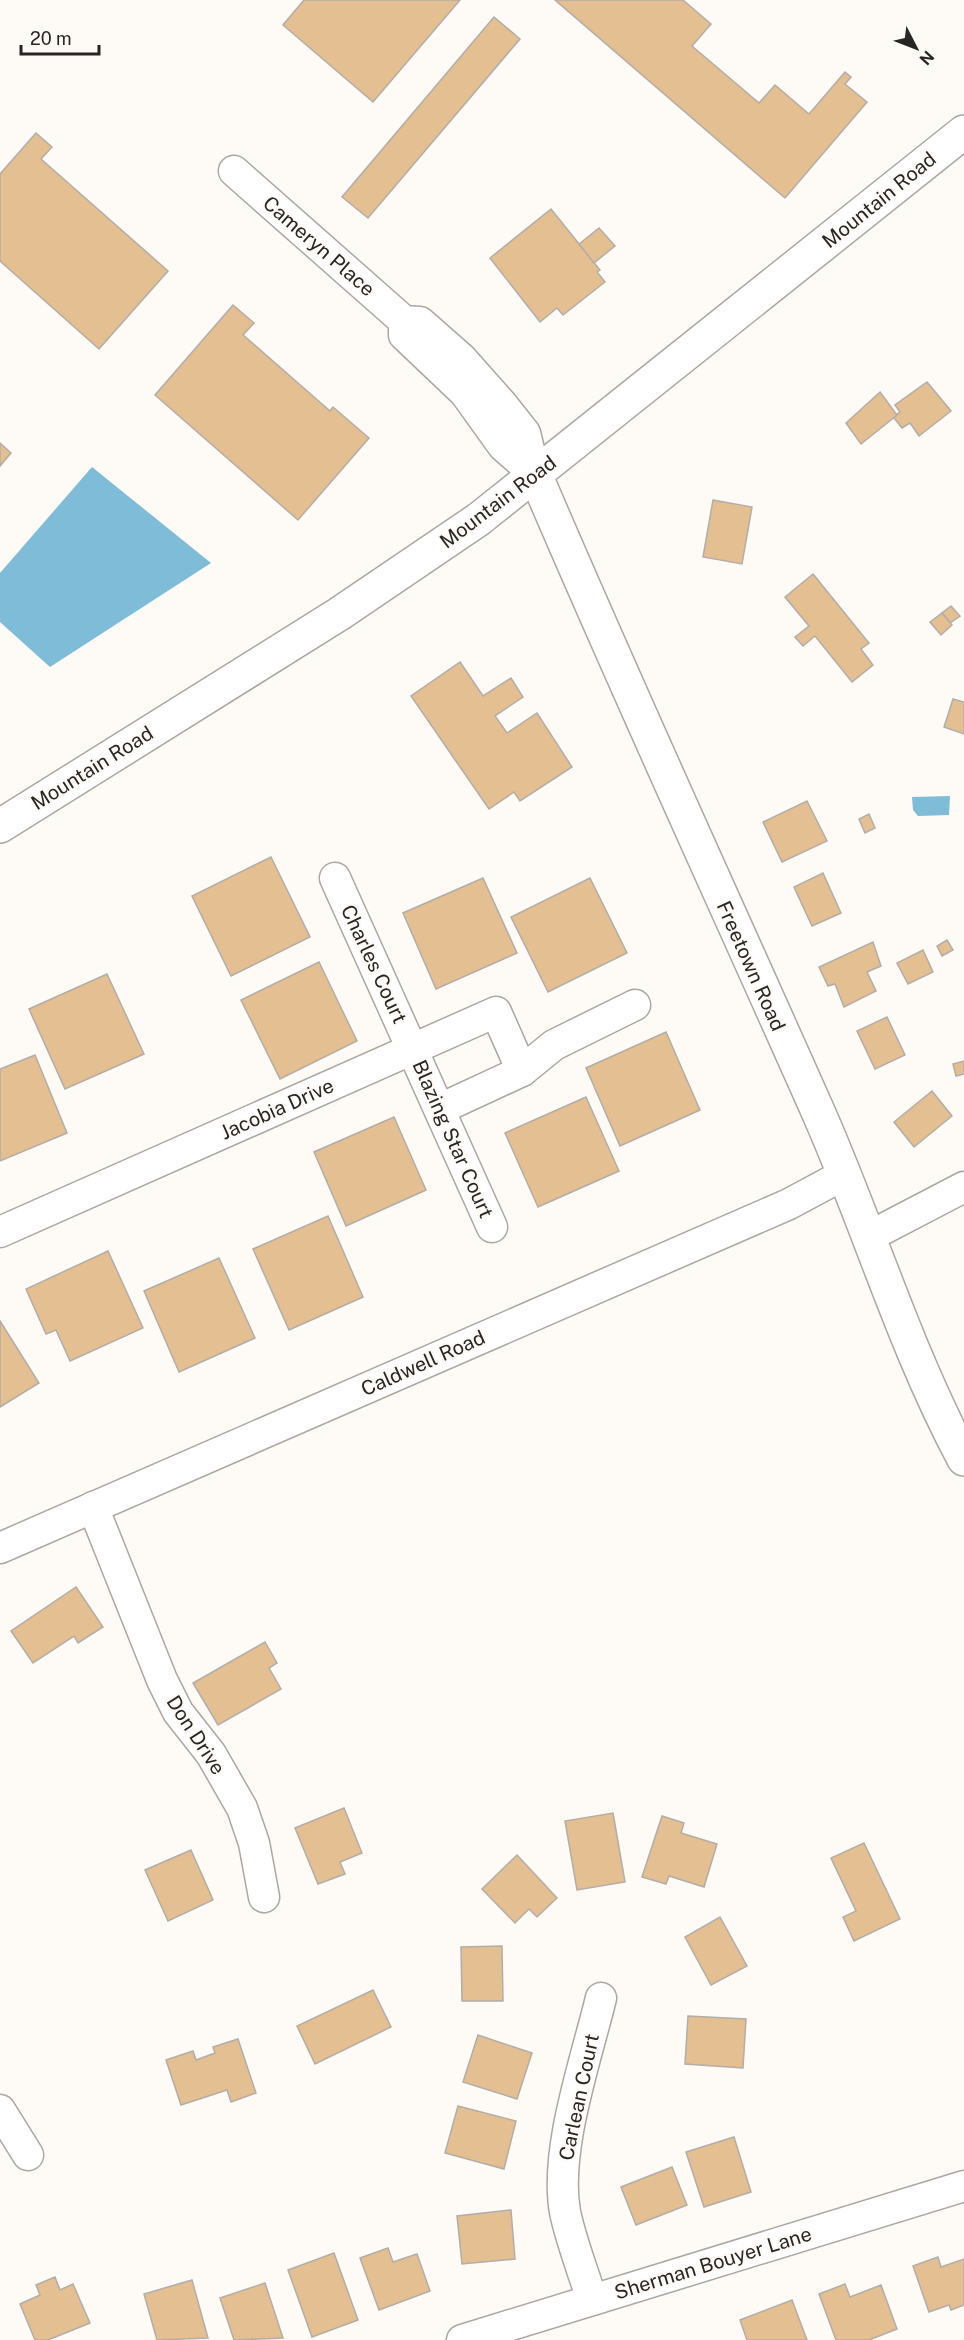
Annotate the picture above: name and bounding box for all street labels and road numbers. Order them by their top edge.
street label: Mountain Road [817,147,941,253]
street label: Cameryn Place [258,191,380,301]
street label: Mountain Road [435,450,561,554]
street label: Mountain Road [27,721,157,815]
street label: Freetown Road [712,897,790,1035]
street label: Charles Court [336,901,412,1027]
street label: Blazing Star Court [407,1056,499,1222]
street label: Jacobia Drive [217,1073,337,1145]
street label: Caldwell Road [357,1325,489,1401]
street label: Don Drive [162,1691,230,1779]
street label: Carlean Court [554,2032,604,2162]
street label: Sherman Bouyer Lane [612,2222,814,2304]

